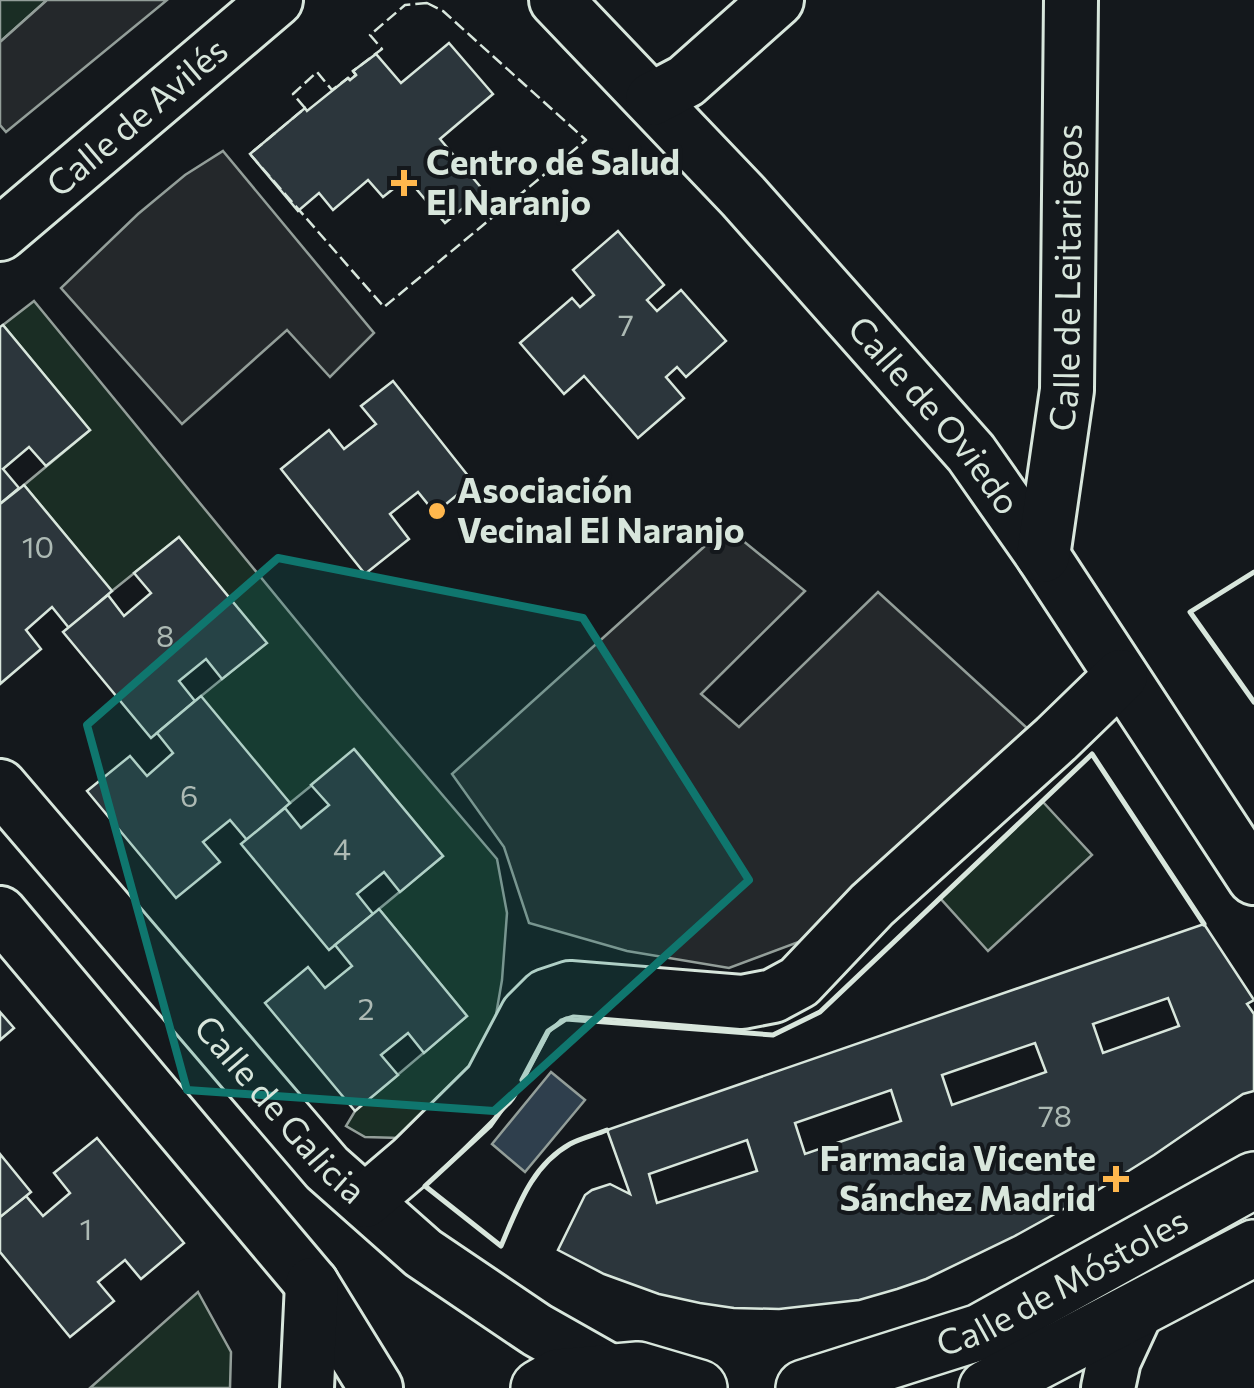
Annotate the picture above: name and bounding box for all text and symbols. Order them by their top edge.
street label: Calle de Avilés [36,27,235,204]
street label: Calle de Leitariegos [1037,124,1089,434]
place label: Centro de Salud El Naranjo [426,139,680,222]
marker: Centro de Salud El Naranjo [391,170,417,196]
house number: 7 [618,305,634,342]
street label: Calle de Oviedo [840,306,1031,522]
place label: Asociación Vecinal El Naranjo [457,467,745,550]
marker: Asociación Vecinal El Naranjo [426,500,448,522]
house number: 10 [22,527,54,564]
house number: 8 [156,616,174,653]
house number: 6 [180,776,198,813]
house number: 4 [333,829,351,866]
house number: 2 [358,989,374,1026]
street label: Calle de Galicia [187,1005,376,1211]
house number: 78 [1038,1096,1072,1133]
place label: Farmacia Vicente Sánchez Madrid [819,1135,1096,1218]
marker: Farmacia Vicente Sánchez Madrid [1105,1168,1127,1190]
street label: Calle de Móstoles [931,1197,1194,1363]
house number: 1 [80,1209,92,1246]

